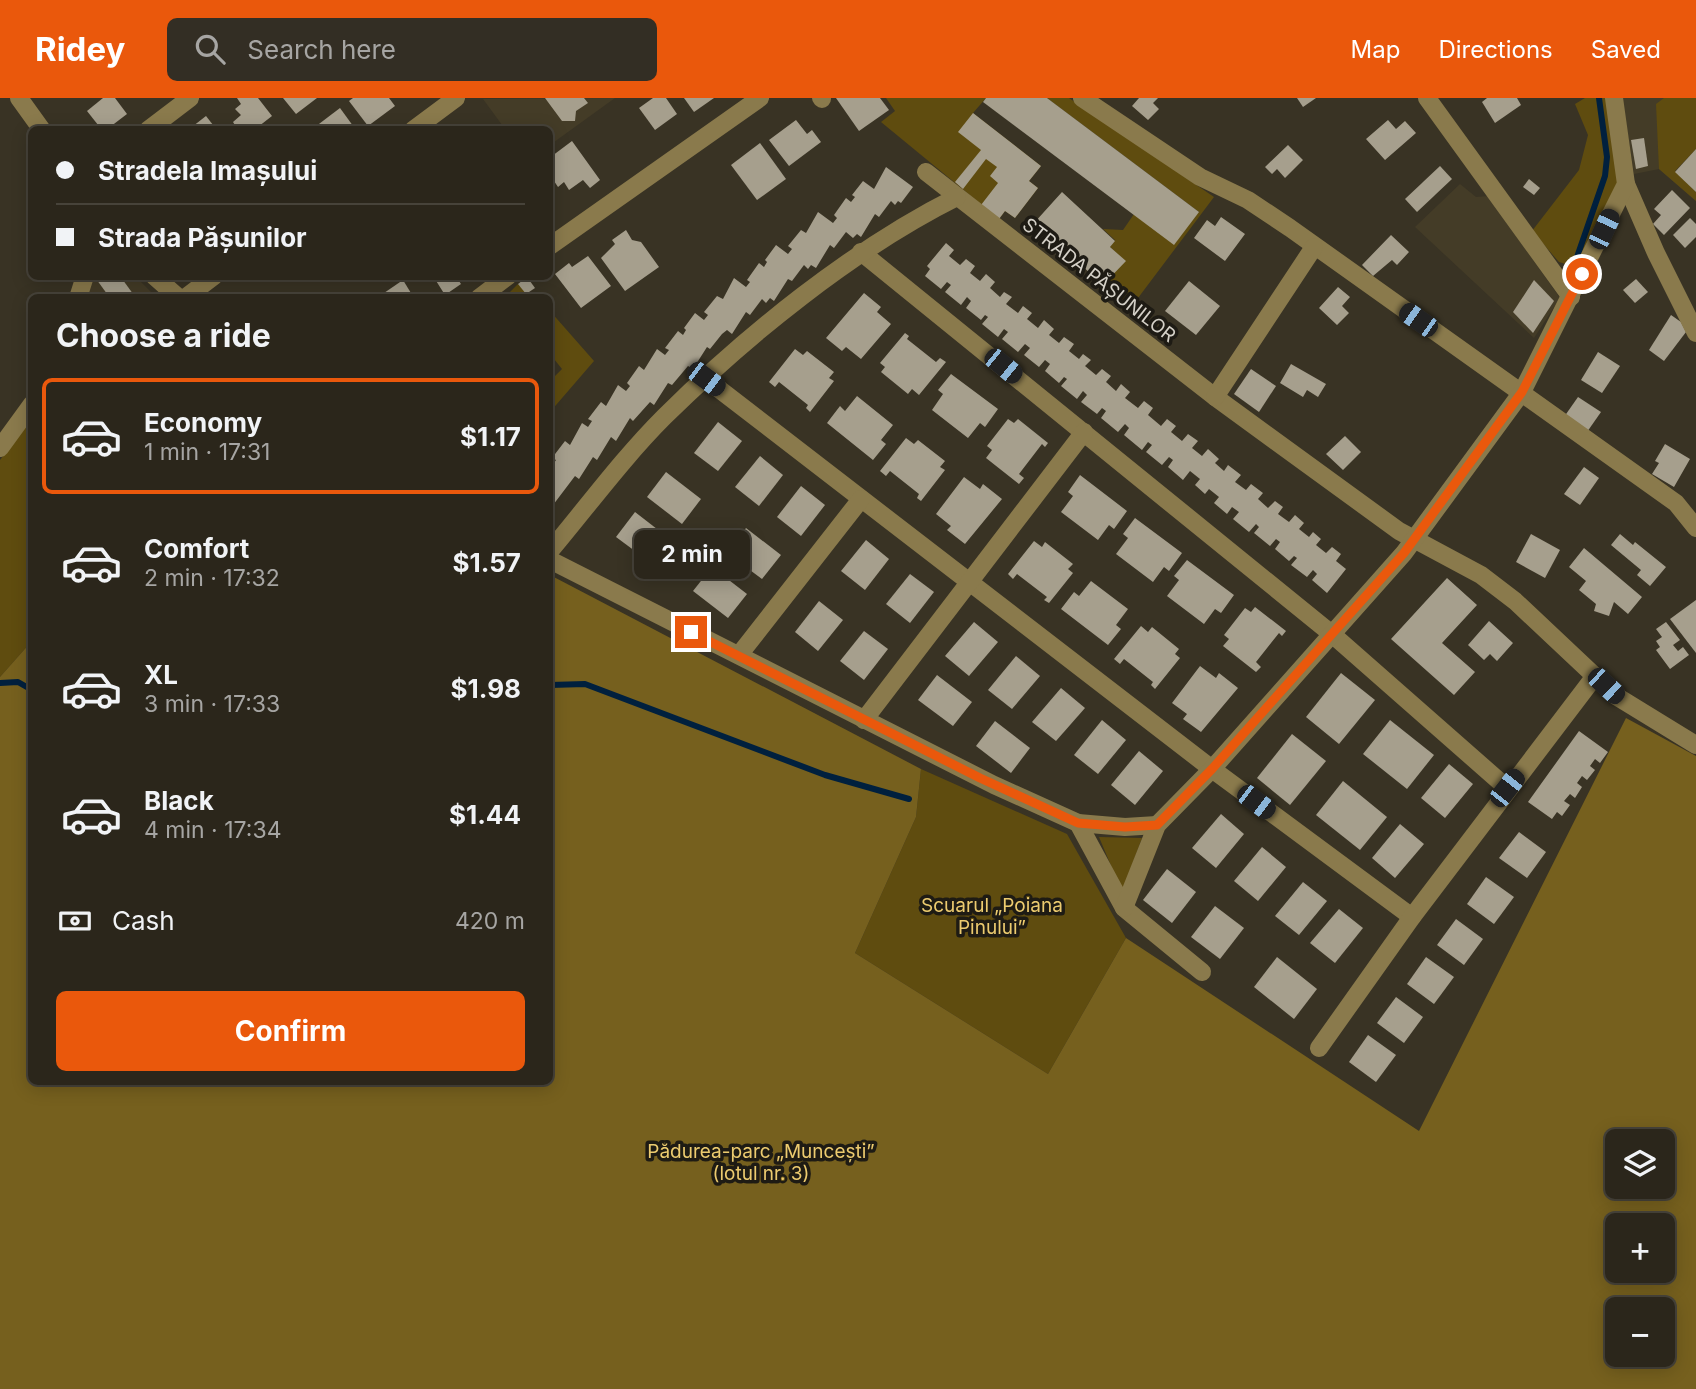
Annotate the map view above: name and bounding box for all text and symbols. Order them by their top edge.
search box [167,18,657,81]
text: Ridey [35,29,125,69]
icon: search [191,30,229,68]
text: Search here [247,34,396,65]
text: Map [1351,35,1400,64]
text: Directions [1438,35,1553,64]
text: Saved [1591,35,1661,64]
text: Stradela Imașului [98,155,317,186]
car [1586,206,1623,252]
street label: STRADA PĂȘUNILOR [1018,212,1181,347]
text: Strada Pășunilor [98,222,307,253]
route start [1566,258,1598,290]
car [1395,299,1442,341]
text: Choose a ride [56,316,271,355]
car [981,345,1026,387]
car [683,358,730,400]
icon: car [60,405,123,468]
text: Economy [144,407,262,438]
text: $1.17 [460,421,521,452]
text: 1 min · 17:31 [144,438,270,466]
icon: car [60,531,123,594]
callout: 2 min [633,531,749,580]
text: Comfort [144,533,249,564]
text: 2 min [661,540,723,568]
text: $1.57 [453,547,521,578]
text: 2 min · 17:32 [144,564,280,592]
route end [675,616,707,648]
icon: car [60,657,123,720]
text: XL [144,659,178,690]
car [1584,664,1629,708]
text: $1.98 [451,673,521,704]
text: 3 min · 17:33 [144,690,280,718]
car [1486,765,1529,811]
car [1233,781,1280,823]
icon: car [60,783,123,846]
text: Black [144,785,214,816]
text: $1.44 [449,799,521,830]
text: 4 min · 17:34 [144,816,281,844]
park label: Scuarul „Poiana Pinului” [921,894,1063,939]
icon: cash [56,902,94,940]
text: Cash [112,905,175,936]
text: 420 m [455,907,525,935]
button: Confirm [56,991,525,1071]
map controls [1605,1129,1675,1367]
button: layers [1605,1129,1675,1199]
park label: Pădurea-parc „Muncești” (lotul nr. 3) [647,1140,875,1185]
button: + [1605,1213,1675,1283]
button: − [1605,1297,1675,1367]

